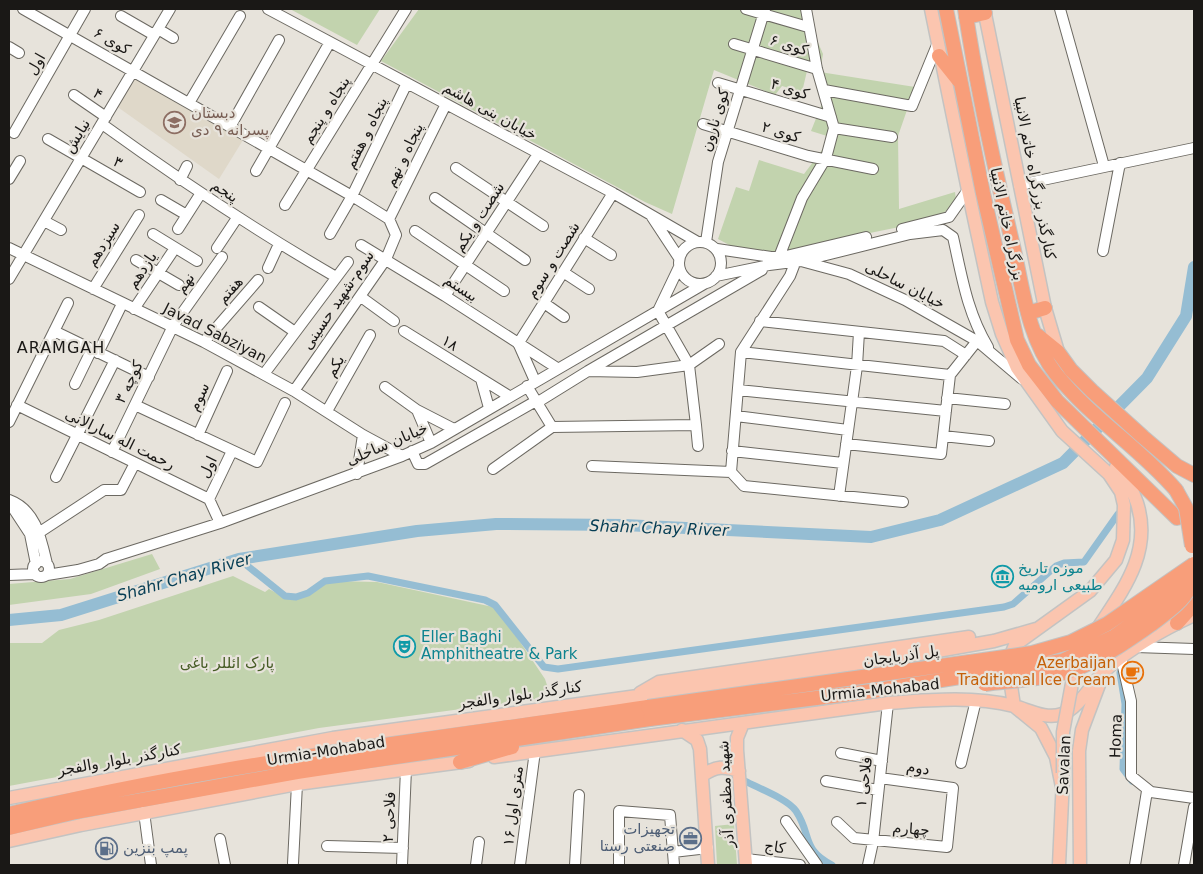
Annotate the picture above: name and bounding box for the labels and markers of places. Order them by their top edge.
place label: دبستان پسرانه ۹ دی [191,104,269,140]
school or university icon: دبستان پسرانه ۹ دی [163,110,187,134]
place label: موزه تاریخ طبیعی ارومیه [1018,559,1103,594]
museum icon: موزه تاریخ طبیعی ارومیه [990,565,1014,589]
place label: Eller Baghi Amphitheatre & Park [421,628,578,663]
theatre icon: Eller Baghi Amphitheatre & Park [393,634,417,658]
place label: Azerbaijan Traditional Ice Cream [956,654,1116,689]
cafe icon: Azerbaijan Traditional Ice Cream [1120,660,1144,684]
place label: تجهیزات صنعتی رستا [600,820,675,855]
office icon: تجهیزات صنعتی رستا [679,826,703,850]
fuel station icon: پمپ بنزین [95,836,119,860]
place label: پمپ بنزین [123,839,188,858]

